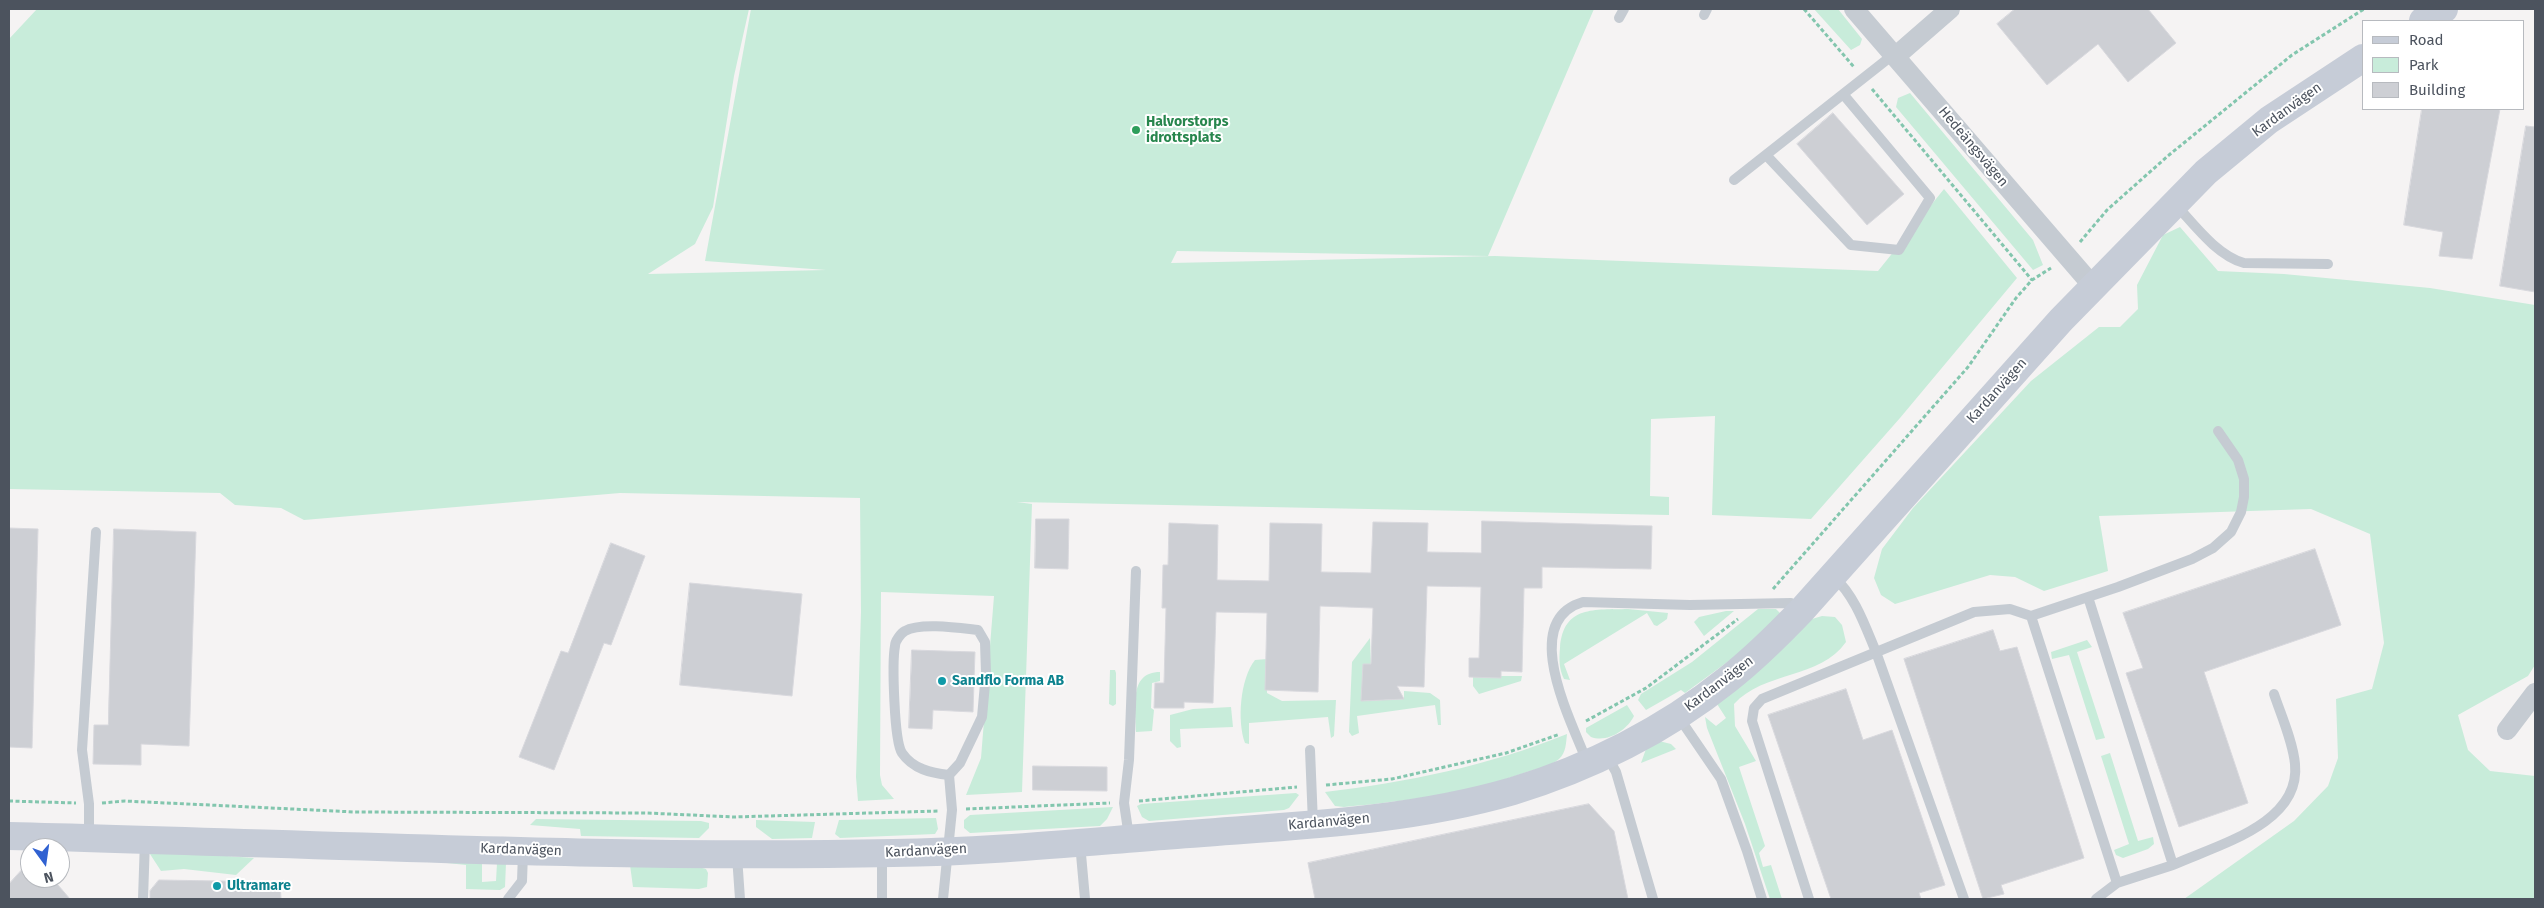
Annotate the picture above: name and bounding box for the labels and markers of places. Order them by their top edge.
place label: Halvorstorps idrottsplats [1146,114,1228,146]
marker: Halvorstorps idrottsplats [1130,124,1142,136]
place label: Sandflo Forma AB [952,673,1064,689]
marker: Sandflo Forma AB [936,675,948,687]
place label: Ultramare [227,878,291,894]
marker: Ultramare [211,880,223,892]

